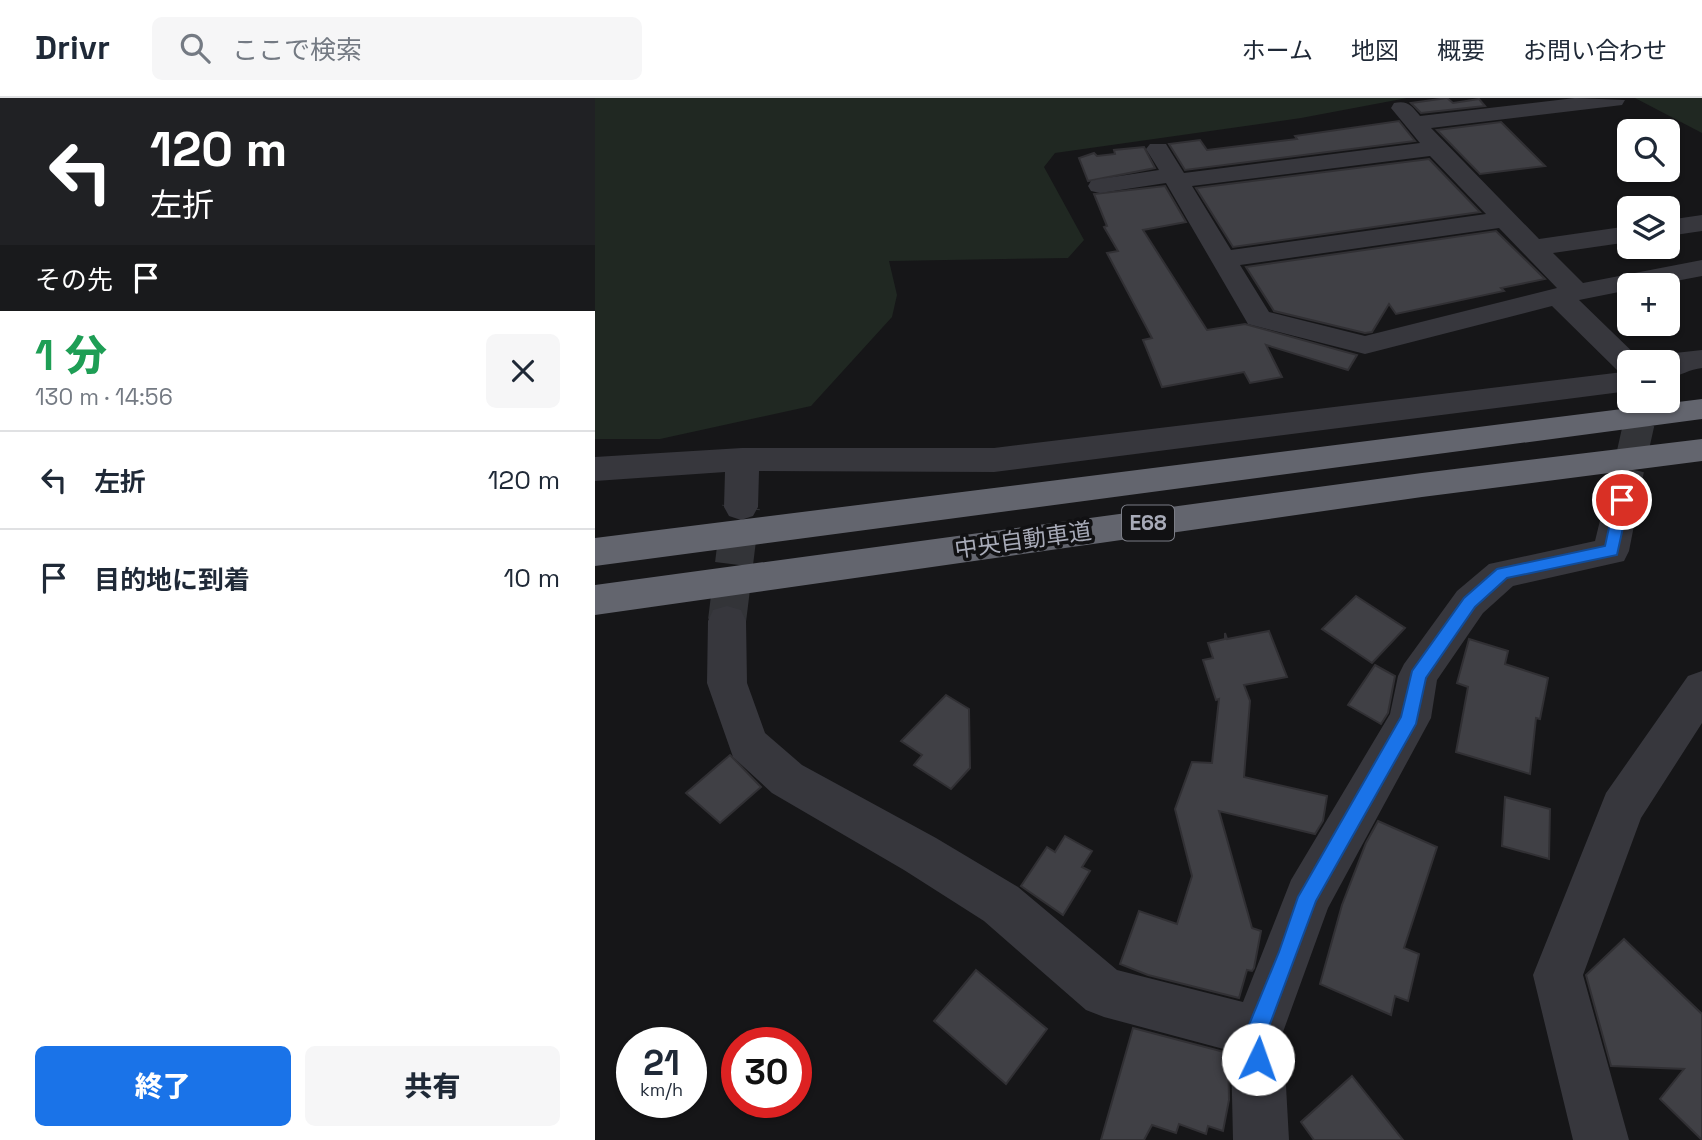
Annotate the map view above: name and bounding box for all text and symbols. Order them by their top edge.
search box [152,17,642,80]
text: Drivr [35,27,110,69]
icon: search [176,29,214,67]
text: ここで検索 [232,33,362,67]
text: ホーム [1242,35,1313,66]
text: 地図 [1351,35,1399,66]
text: 概要 [1437,35,1485,66]
text: お問い合わせ [1523,35,1667,66]
text: 120 m [150,118,287,180]
map controls [1617,119,1680,413]
button: search [1617,119,1680,182]
icon: left [35,126,126,217]
text: 左折 [150,185,214,225]
button: layers [1617,196,1680,259]
icon: arrive [127,259,165,297]
text: その先 [35,263,113,297]
button: + [1617,273,1680,336]
text: 1 分 [35,329,107,382]
button: close [486,334,560,408]
button: − [1617,350,1680,413]
text: 130 m · 14:56 [35,382,173,412]
icon: left [35,461,73,499]
text: 120 m [488,463,560,497]
text: 左折 [94,465,146,499]
pin [1592,470,1652,530]
icon: arrive [1603,481,1641,519]
road number: E68 [1122,506,1174,540]
street label: 中央自動車道 [953,516,1093,564]
icon: arrive [35,559,73,597]
text: 10 m [503,561,560,595]
text: 目的地に到着 [94,563,250,597]
position arrow [1221,1022,1295,1096]
speed limit sign: 30 [721,1027,812,1118]
text: 21 [643,1041,680,1085]
button: 終了 [35,1046,291,1126]
button: 共有 [305,1046,560,1126]
text: km/h [640,1078,683,1101]

